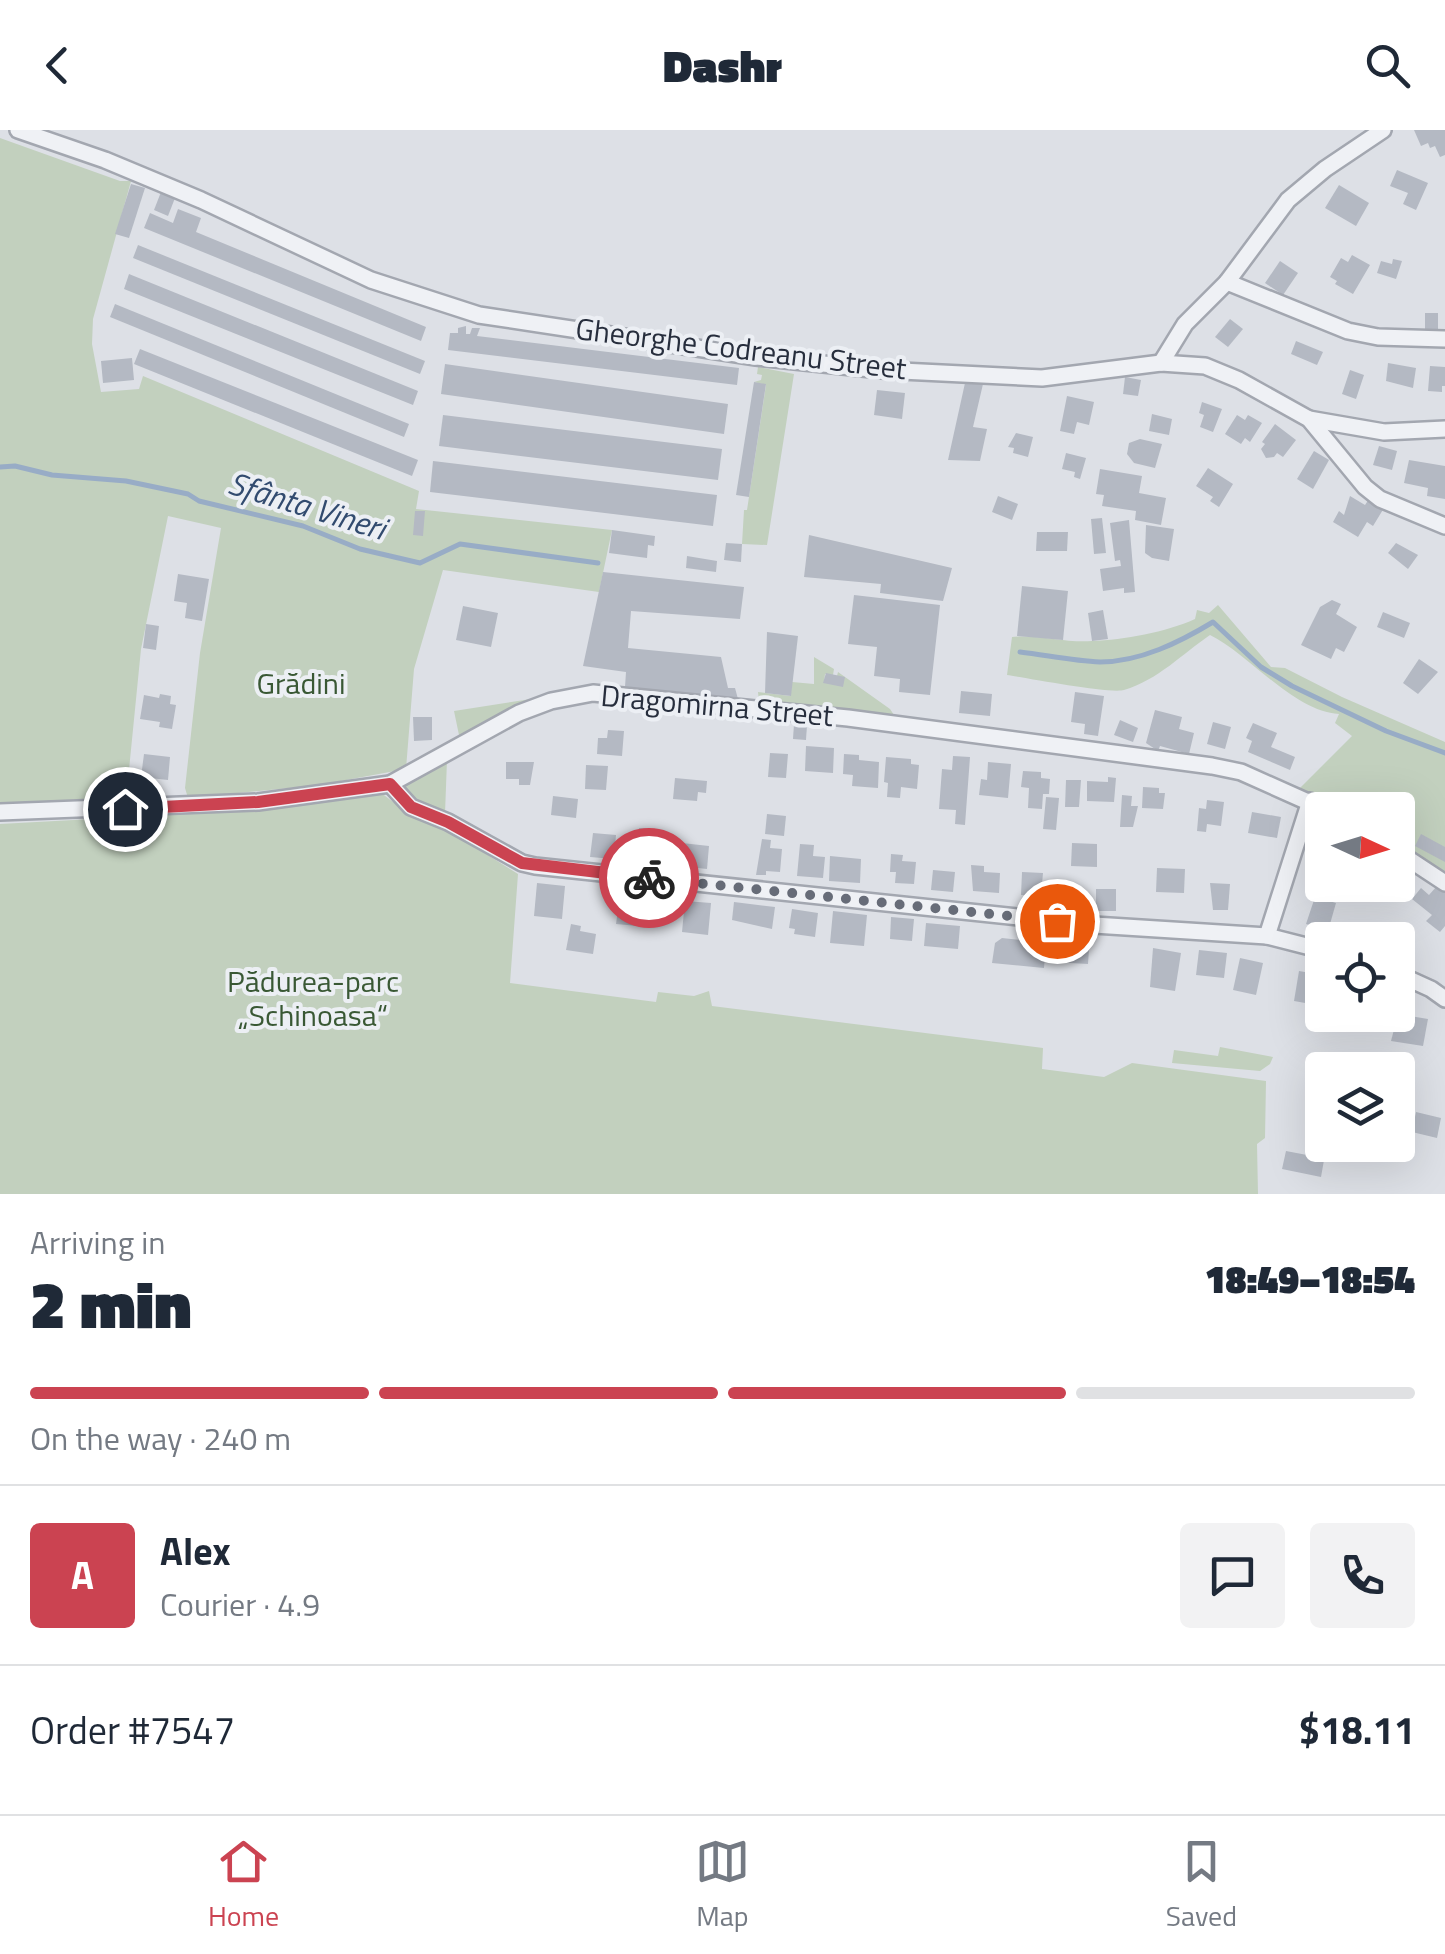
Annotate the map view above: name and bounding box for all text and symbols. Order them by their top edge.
text: Dashr [663,31,782,99]
icon: back [30,38,85,93]
icon: search [1360,38,1415,93]
street label: Gheorghe Codreanu Street [573,305,910,391]
water label: Sfânta Vineri [223,458,395,553]
park label: Grădini [256,660,346,706]
street label: Dragomirna Street [599,672,836,738]
pin [83,767,168,852]
icon: home [98,782,153,837]
north arrow [1305,792,1415,902]
map controls [1305,792,1415,1162]
courier [599,828,699,928]
icon: bike [622,851,677,906]
pin [1015,879,1100,964]
icon: bag [1030,894,1085,949]
button: locate [1305,922,1415,1032]
park label: Pădurea-parc „Schinoasa“ [227,958,399,1038]
button: layers [1305,1052,1415,1162]
text: Arriving in [30,1218,166,1266]
text: 18:49–18:54 [1205,1250,1415,1308]
text: 2 min [30,1254,191,1353]
text: On the way · 240 m [30,1414,291,1462]
text: Alex [160,1522,231,1580]
button: chat [1180,1523,1285,1628]
button: phone [1310,1523,1415,1628]
text: A [71,1546,94,1604]
text: Courier · 4.9 [160,1580,320,1628]
text: Order #7547 [30,1701,235,1759]
text: $18.11 [1299,1701,1415,1759]
tab: Home [208,1834,279,1937]
tab: Map [695,1834,750,1937]
tab: Saved [1166,1834,1237,1937]

